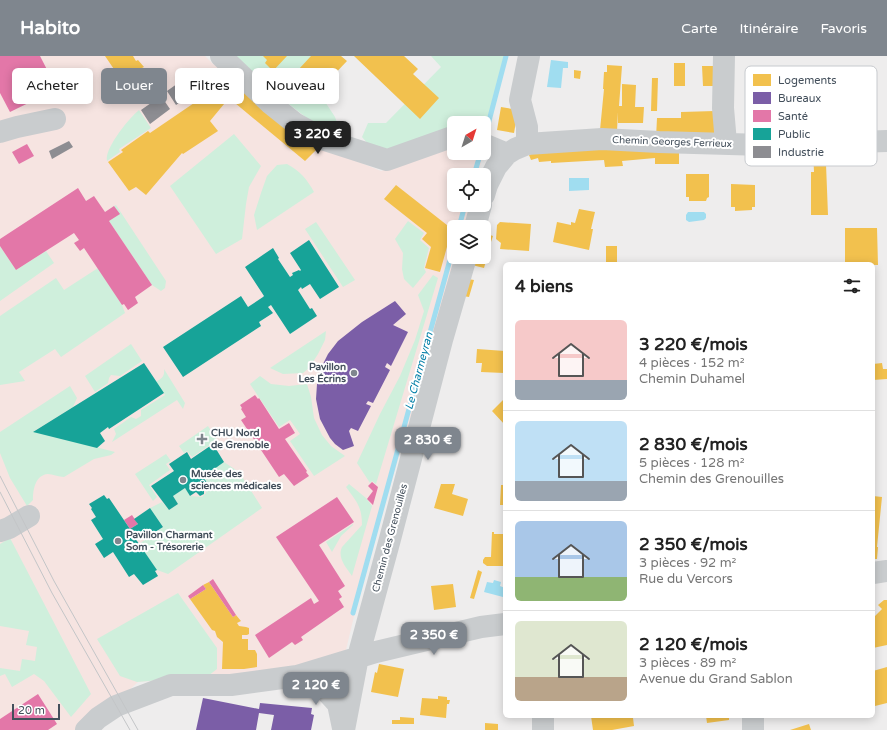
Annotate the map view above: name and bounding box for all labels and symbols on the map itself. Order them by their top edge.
legend [745,66,877,166]
text: Logements [778,74,837,87]
text: Bureaux [778,92,821,105]
text: Santé [778,110,808,123]
north arrow [447,116,491,160]
pin: 3 220 € [281,121,355,155]
text: Public [778,128,810,141]
street label: Chemin Georges Ferrieux [612,134,732,150]
text: Industrie [778,146,824,159]
water label: Le Charmeyran [402,331,436,411]
place label: Pavillon Les Écrins [298,361,346,385]
marker: Pavillon Les Écrins [349,368,359,378]
place label: CHU Nord de Grenoble [211,427,269,451]
pin: 2 830 € [391,427,465,461]
marker: CHU Nord de Grenoble [196,433,208,445]
place label: Musée des sciences médicales [191,468,281,492]
marker: Musée des sciences médicales [178,475,188,485]
street label: Chemin des Grenouilles [370,482,410,593]
place label: Pavillon Charmant Som - Trésorerie [126,529,213,553]
marker: Pavillon Charmant Som - Trésorerie [113,536,123,546]
pin: 2 350 € [397,622,471,656]
pin: 2 120 € [279,672,353,706]
scale bar [12,702,60,721]

